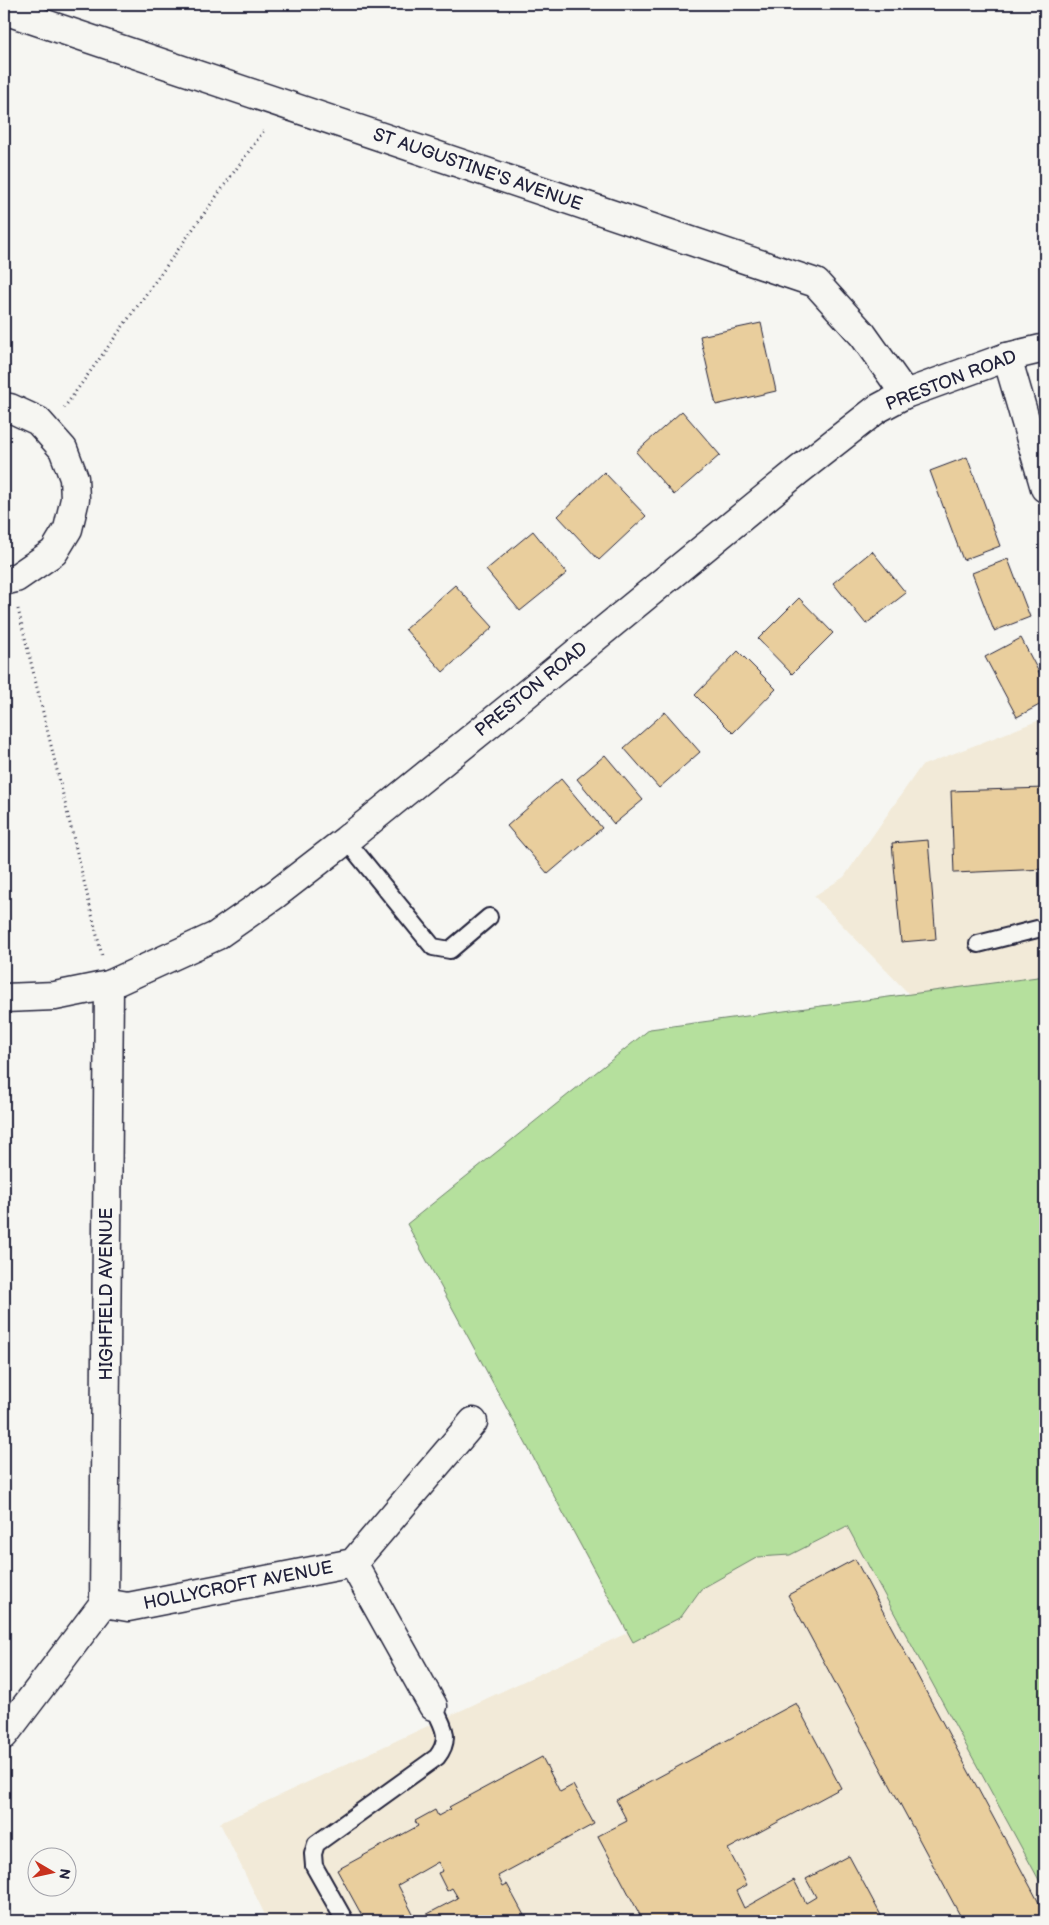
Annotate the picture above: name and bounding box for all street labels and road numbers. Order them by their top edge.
street label: ST AUGUSTINE'S AVENUE [370,124,585,215]
street label: PRESTON ROAD [883,346,1020,415]
street label: PRESTON ROAD [471,638,592,741]
street label: HIGHFIELD AVENUE [96,1207,117,1380]
street label: HOLLYCROFT AVENUE [142,1557,335,1614]

